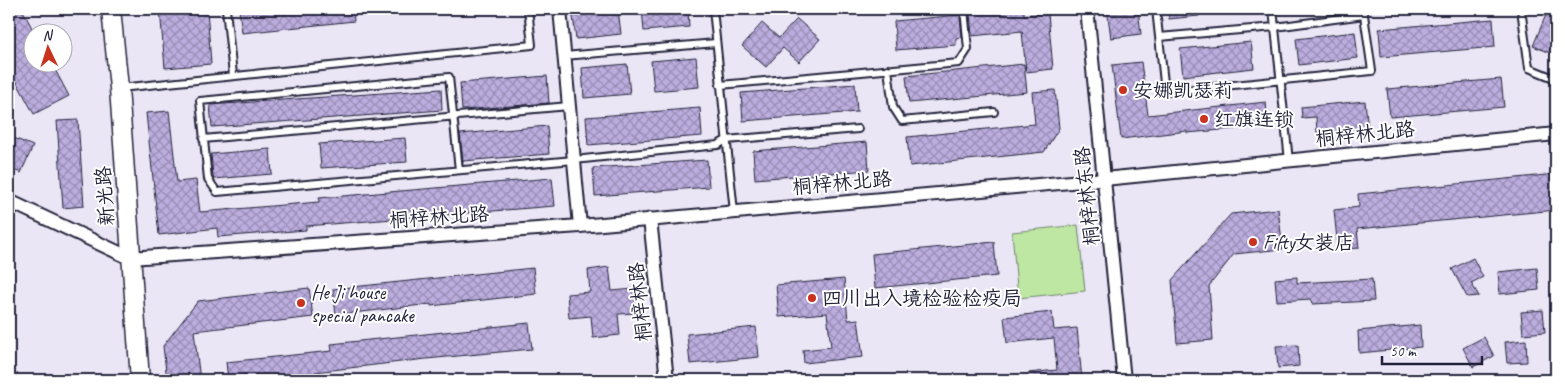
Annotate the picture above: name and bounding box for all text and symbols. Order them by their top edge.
north arrow [22,22,72,72]
text: N [42,27,54,44]
place label: 安娜凯瑟莉 [1133,78,1233,103]
marker: 安娜凯瑟莉 [1117,84,1129,96]
place label: 红旗连锁 [1214,107,1294,132]
marker: 红旗连锁 [1198,113,1210,125]
street label: 桐梓林北路 [1314,116,1417,152]
street label: 桐梓林东路 [1069,144,1105,247]
street label: 新光路 [90,164,120,227]
street label: 桐梓林北路 [791,166,894,200]
street label: 桐梓林北路 [388,201,491,233]
place label: Fifty女装店 [1263,230,1354,255]
marker: Fifty女装店 [1247,236,1259,248]
street label: 桐梓林路 [623,260,657,343]
place label: He Ji house special pancake [311,280,415,328]
place label: 四川出入境检验检疫局 [822,286,1022,311]
marker: 四川出入境检验检疫局 [806,292,818,304]
marker: He Ji house special pancake [295,297,307,309]
scale bar [1382,334,1482,366]
text: 50 m [1390,342,1417,361]

